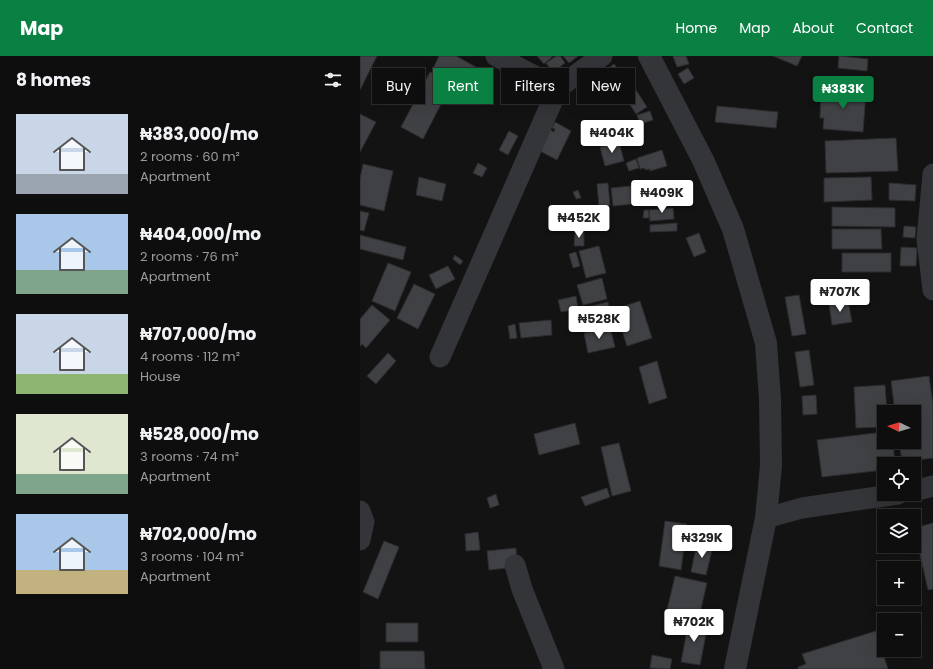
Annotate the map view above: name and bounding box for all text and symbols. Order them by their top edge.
text: Map [20,15,63,42]
text: Home [675,18,717,38]
text: Map [739,18,770,38]
text: About [792,18,834,38]
text: Contact [856,18,913,38]
text: 8 homes [16,68,91,92]
chip: Buy [372,68,425,104]
chip: Rent [433,68,493,104]
chip: Filters [501,68,569,104]
chip: New [577,68,635,104]
icon: filters [322,69,344,91]
pin: ₦383K [815,76,871,110]
text: ₦383K [822,79,864,98]
pin: ₦404K [584,120,640,154]
text: ₦383,000/mo [140,122,259,146]
text: ₦404K [590,123,634,142]
icon: home [48,130,96,178]
text: 2 rooms · 60 m² [140,147,240,166]
text: Apartment [140,167,210,186]
pin: ₦409K [634,180,690,214]
text: ₦409K [640,183,684,202]
pin: ₦452K [551,205,607,239]
text: ₦452K [557,208,601,227]
text: ₦404,000/mo [140,222,261,246]
icon: home [48,230,96,278]
text: 2 rooms · 76 m² [140,247,239,266]
text: Apartment [140,267,210,286]
pin: ₦707K [812,279,868,313]
text: ₦707K [820,282,860,301]
pin: ₦528K [571,306,627,340]
text: ₦528K [578,309,620,328]
text: ₦707,000/mo [140,322,256,346]
icon: home [48,330,96,378]
text: 4 rooms · 112 m² [140,347,240,366]
text: House [140,367,180,386]
north arrow [877,405,921,449]
map controls [877,405,921,657]
text: ₦528,000/mo [140,422,259,446]
icon: home [48,430,96,478]
text: 3 rooms · 74 m² [140,447,239,466]
button: locate [877,457,921,501]
text: Apartment [140,467,210,486]
button: layers [877,509,921,553]
text: ₦702,000/mo [140,522,257,546]
pin: ₦329K [674,525,730,559]
text: ₦329K [681,528,723,547]
icon: home [48,530,96,578]
text: 3 rooms · 104 m² [140,547,244,566]
button: + [877,561,921,605]
text: Apartment [140,567,210,586]
pin: ₦702K [666,609,722,643]
text: ₦702K [673,612,715,631]
button: − [877,613,921,657]

